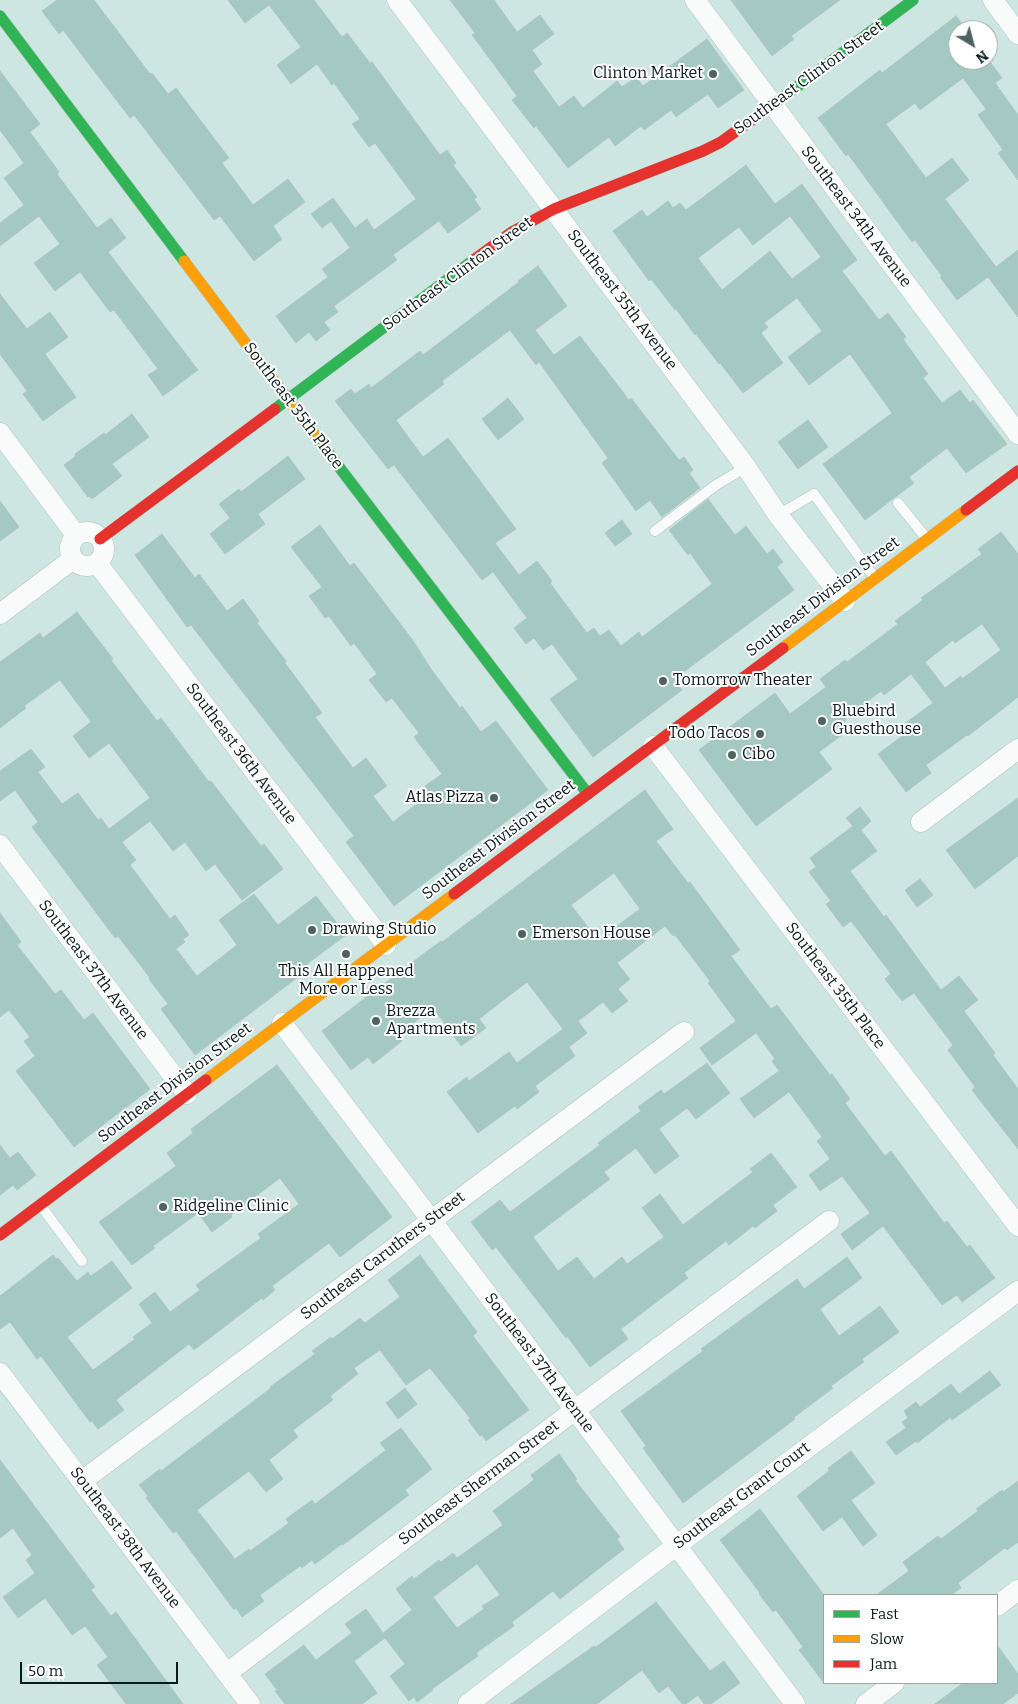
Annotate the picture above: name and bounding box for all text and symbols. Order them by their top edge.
street label: Southeast Clinton Street [730,17,888,139]
north arrow [948,20,998,70]
text: N [972,47,991,67]
place label: Clinton Market [593,64,703,84]
marker: Clinton Market [707,68,719,80]
street label: Southeast 34th Avenue [797,143,915,291]
street label: Southeast Clinton Street [379,213,537,335]
street label: Southeast 35th Avenue [563,226,681,374]
street label: Southeast 35th Place [239,339,347,473]
street label: Southeast Division Street [742,533,904,661]
place label: Tomorrow Theater [673,671,812,691]
marker: Tomorrow Theater [657,675,669,687]
street label: Southeast 36th Avenue [182,680,300,828]
place label: Bluebird Guesthouse [832,702,921,740]
marker: Bluebird Guesthouse [816,715,828,727]
place label: Todo Tacos [668,724,750,744]
marker: Todo Tacos [754,728,766,740]
place label: Cibo [742,745,775,765]
marker: Cibo [726,749,738,761]
street label: Southeast Division Street [418,776,580,904]
place label: Atlas Pizza [405,788,484,808]
marker: Atlas Pizza [488,792,500,804]
street label: Southeast 37th Avenue [34,896,152,1044]
street label: Southeast 35th Place [781,919,889,1053]
place label: Drawing Studio [322,920,436,940]
marker: Drawing Studio [306,924,318,936]
place label: Emerson House [532,924,651,944]
marker: Emerson House [516,928,528,940]
marker: This All Happened More or Less [340,948,352,960]
place label: This All Happened More or Less [278,962,414,1000]
place label: Brezza Apartments [386,1002,476,1040]
marker: Brezza Apartments [370,1015,382,1027]
street label: Southeast Division Street [94,1019,256,1147]
street label: Southeast Caruthers Street [297,1188,469,1324]
place label: Ridgeline Clinic [173,1197,289,1217]
marker: Ridgeline Clinic [157,1201,169,1213]
street label: Southeast 37th Avenue [480,1289,598,1437]
street label: Southeast Sherman Street [395,1416,563,1550]
street label: Southeast Grant Court [670,1438,814,1554]
street label: Southeast 38th Avenue [66,1464,184,1612]
legend [823,1594,998,1684]
text: Fast [870,1605,899,1623]
text: Slow [870,1630,904,1648]
scale bar [22,1652,180,1684]
text: Jam [870,1655,897,1673]
text: 50 m [28,1662,63,1680]

